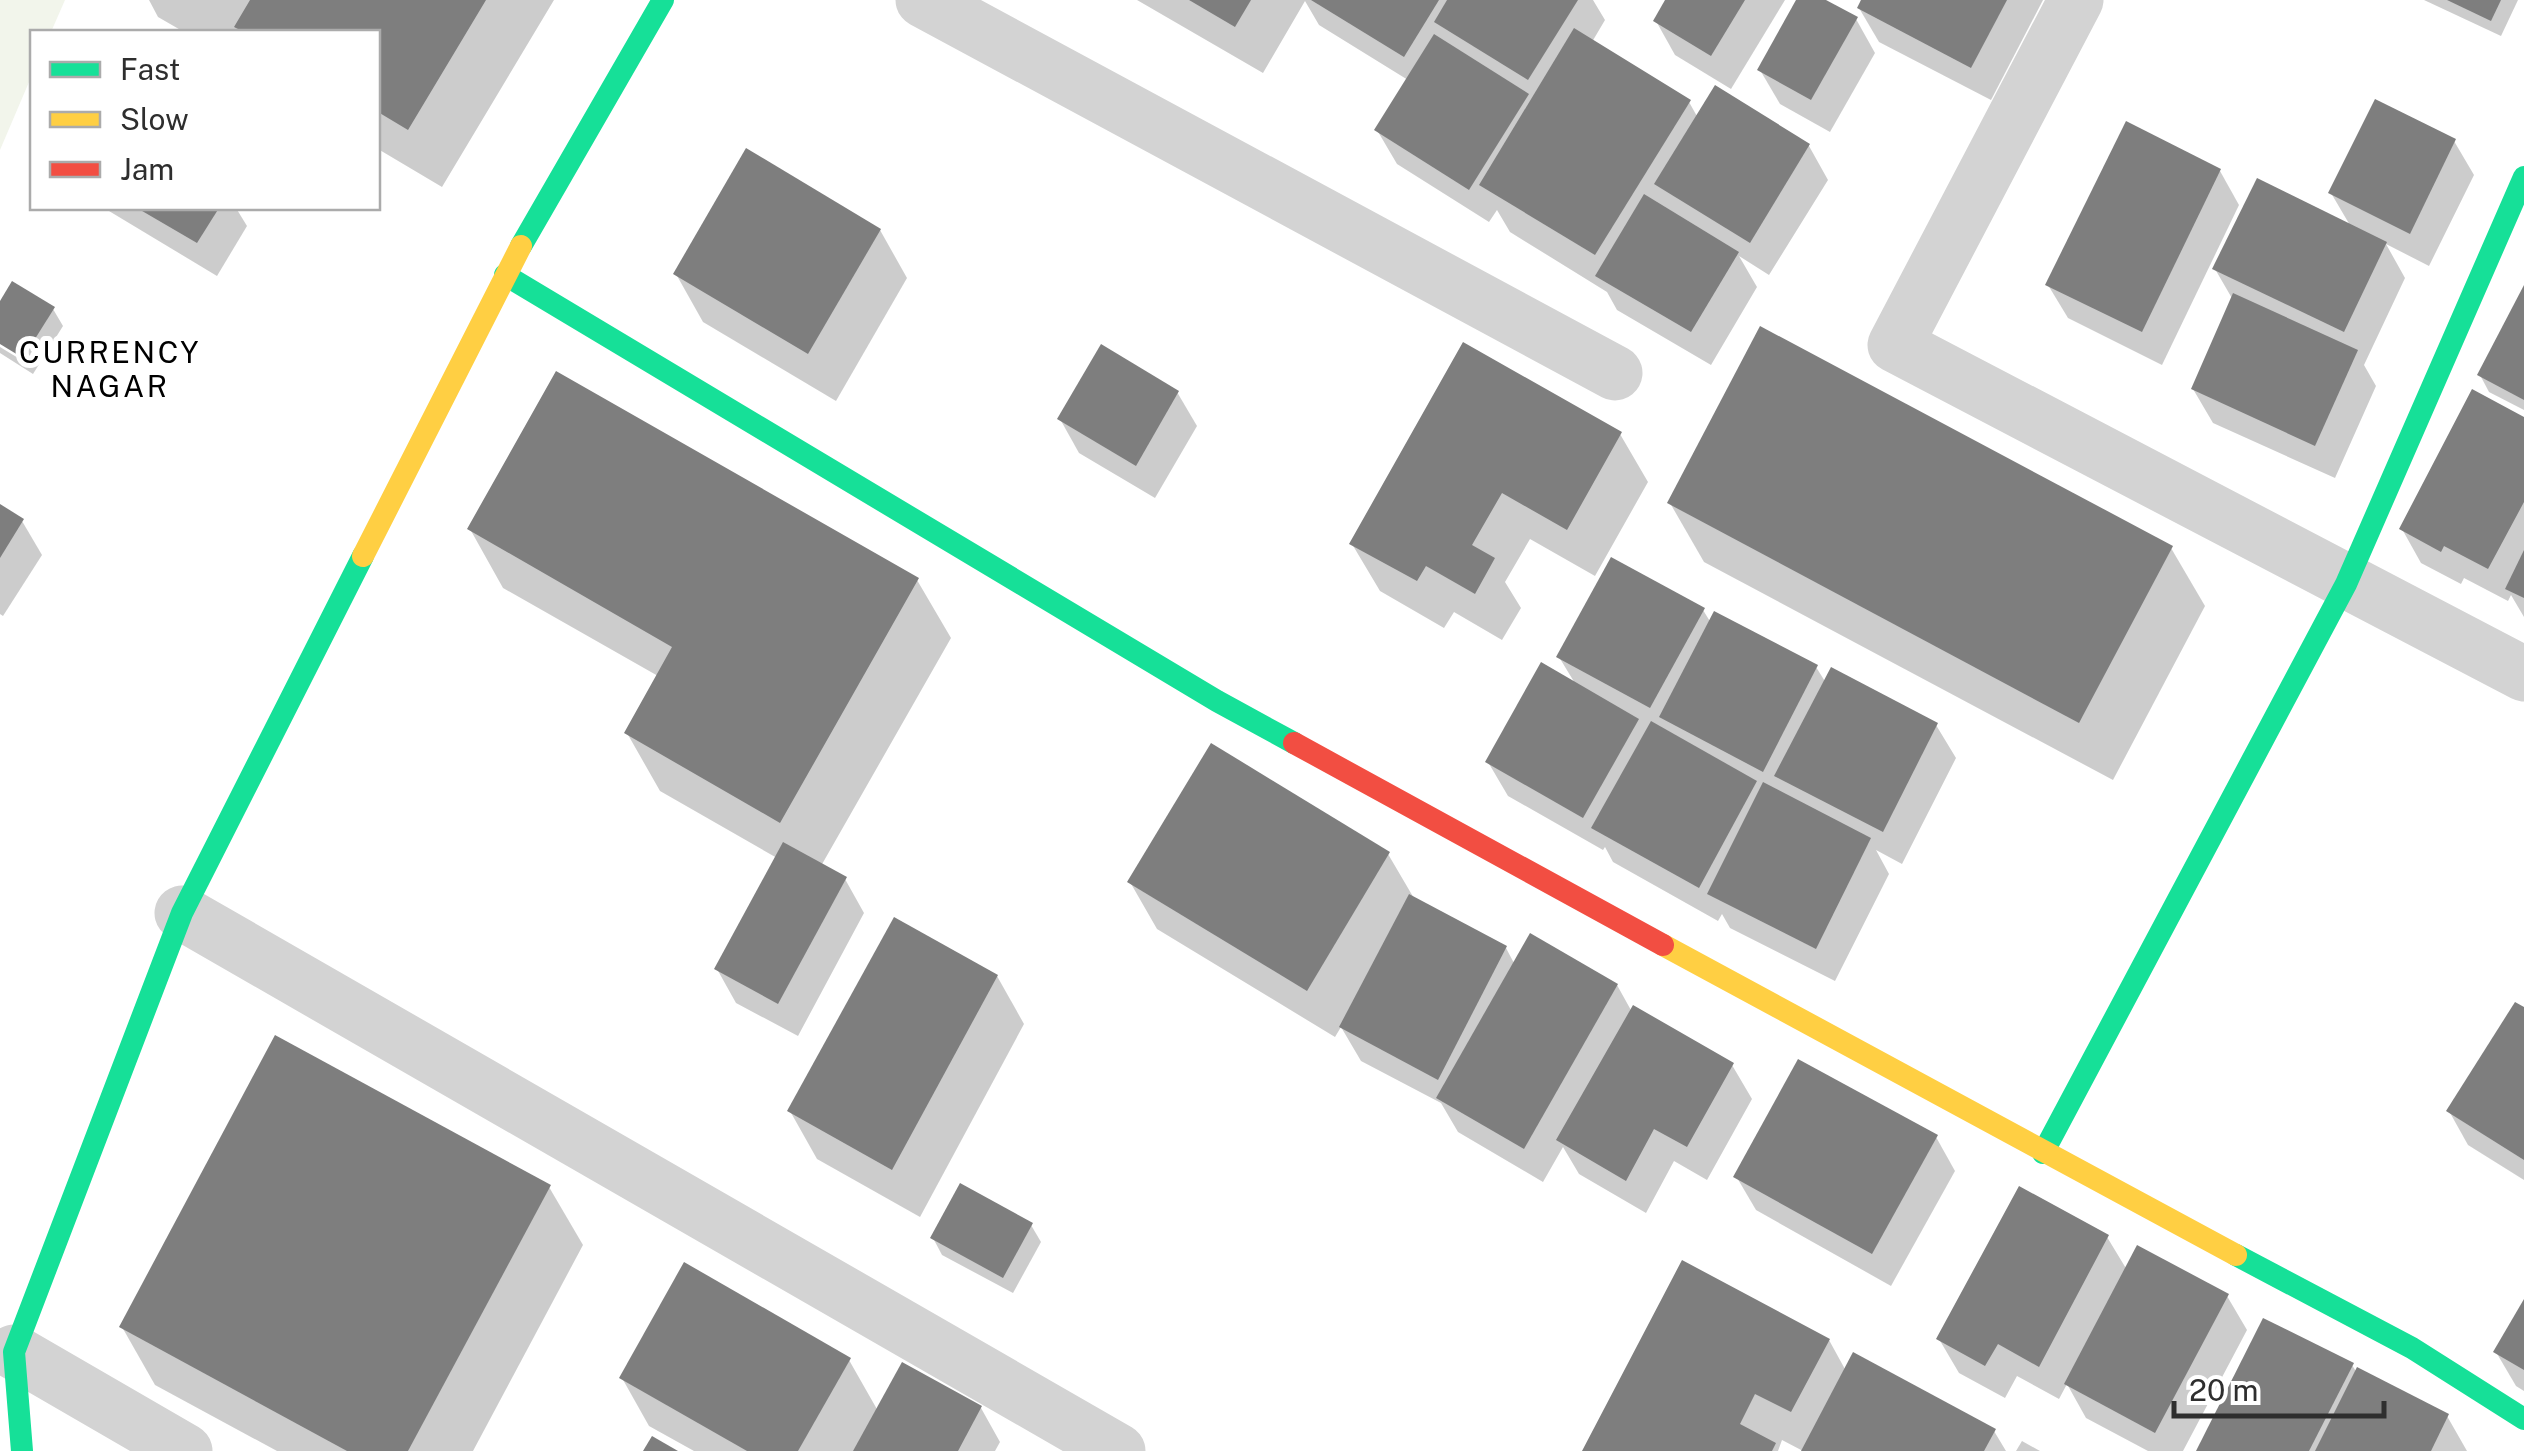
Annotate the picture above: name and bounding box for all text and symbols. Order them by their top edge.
legend [30,30,380,210]
text: Fast [120,51,180,87]
text: Slow [120,101,189,137]
text: Jam [120,151,174,187]
district label: CURRENCY NAGAR [19,334,201,404]
scale bar [2174,1356,2384,1418]
text: 20 m [2189,1372,2258,1408]

